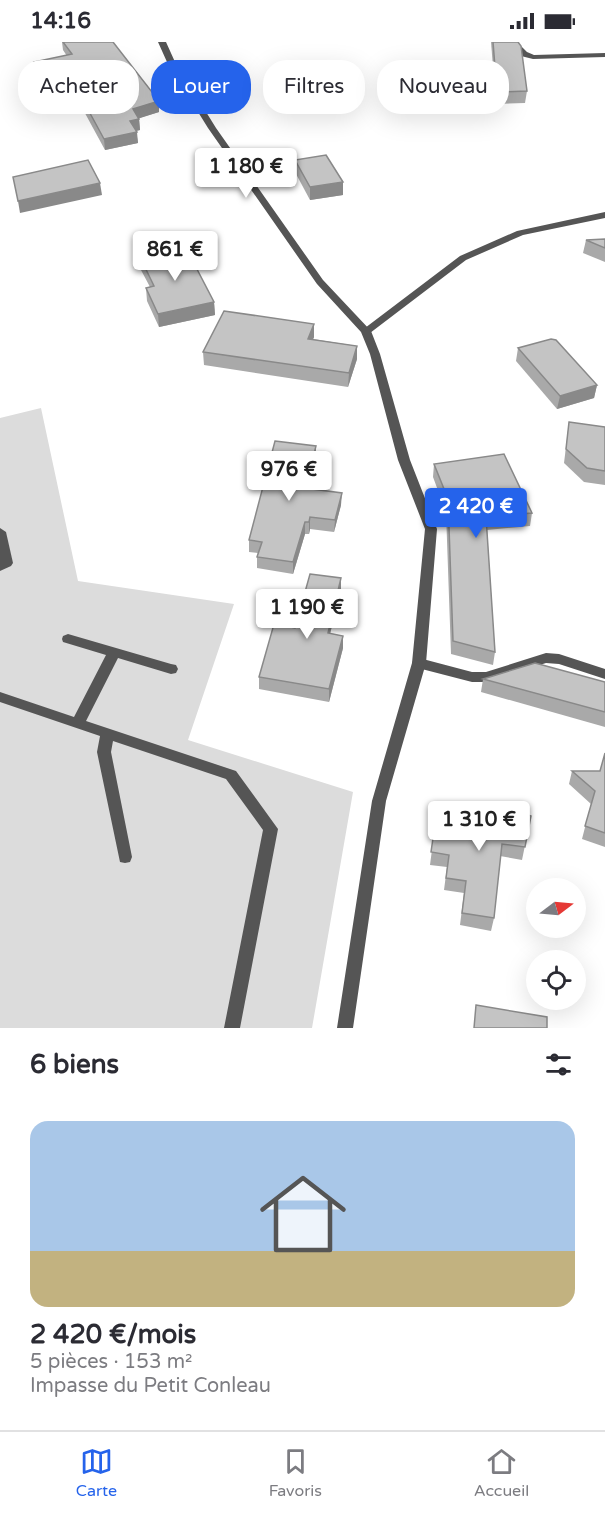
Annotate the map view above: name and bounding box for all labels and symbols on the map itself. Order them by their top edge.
pin: 1 180 € [191,148,301,199]
pin: 861 € [133,231,217,282]
pin: 976 € [247,451,331,502]
pin: 2 420 € [421,488,531,539]
pin: 1 190 € [252,589,362,640]
pin: 1 310 € [424,801,534,852]
north arrow [526,878,586,938]

